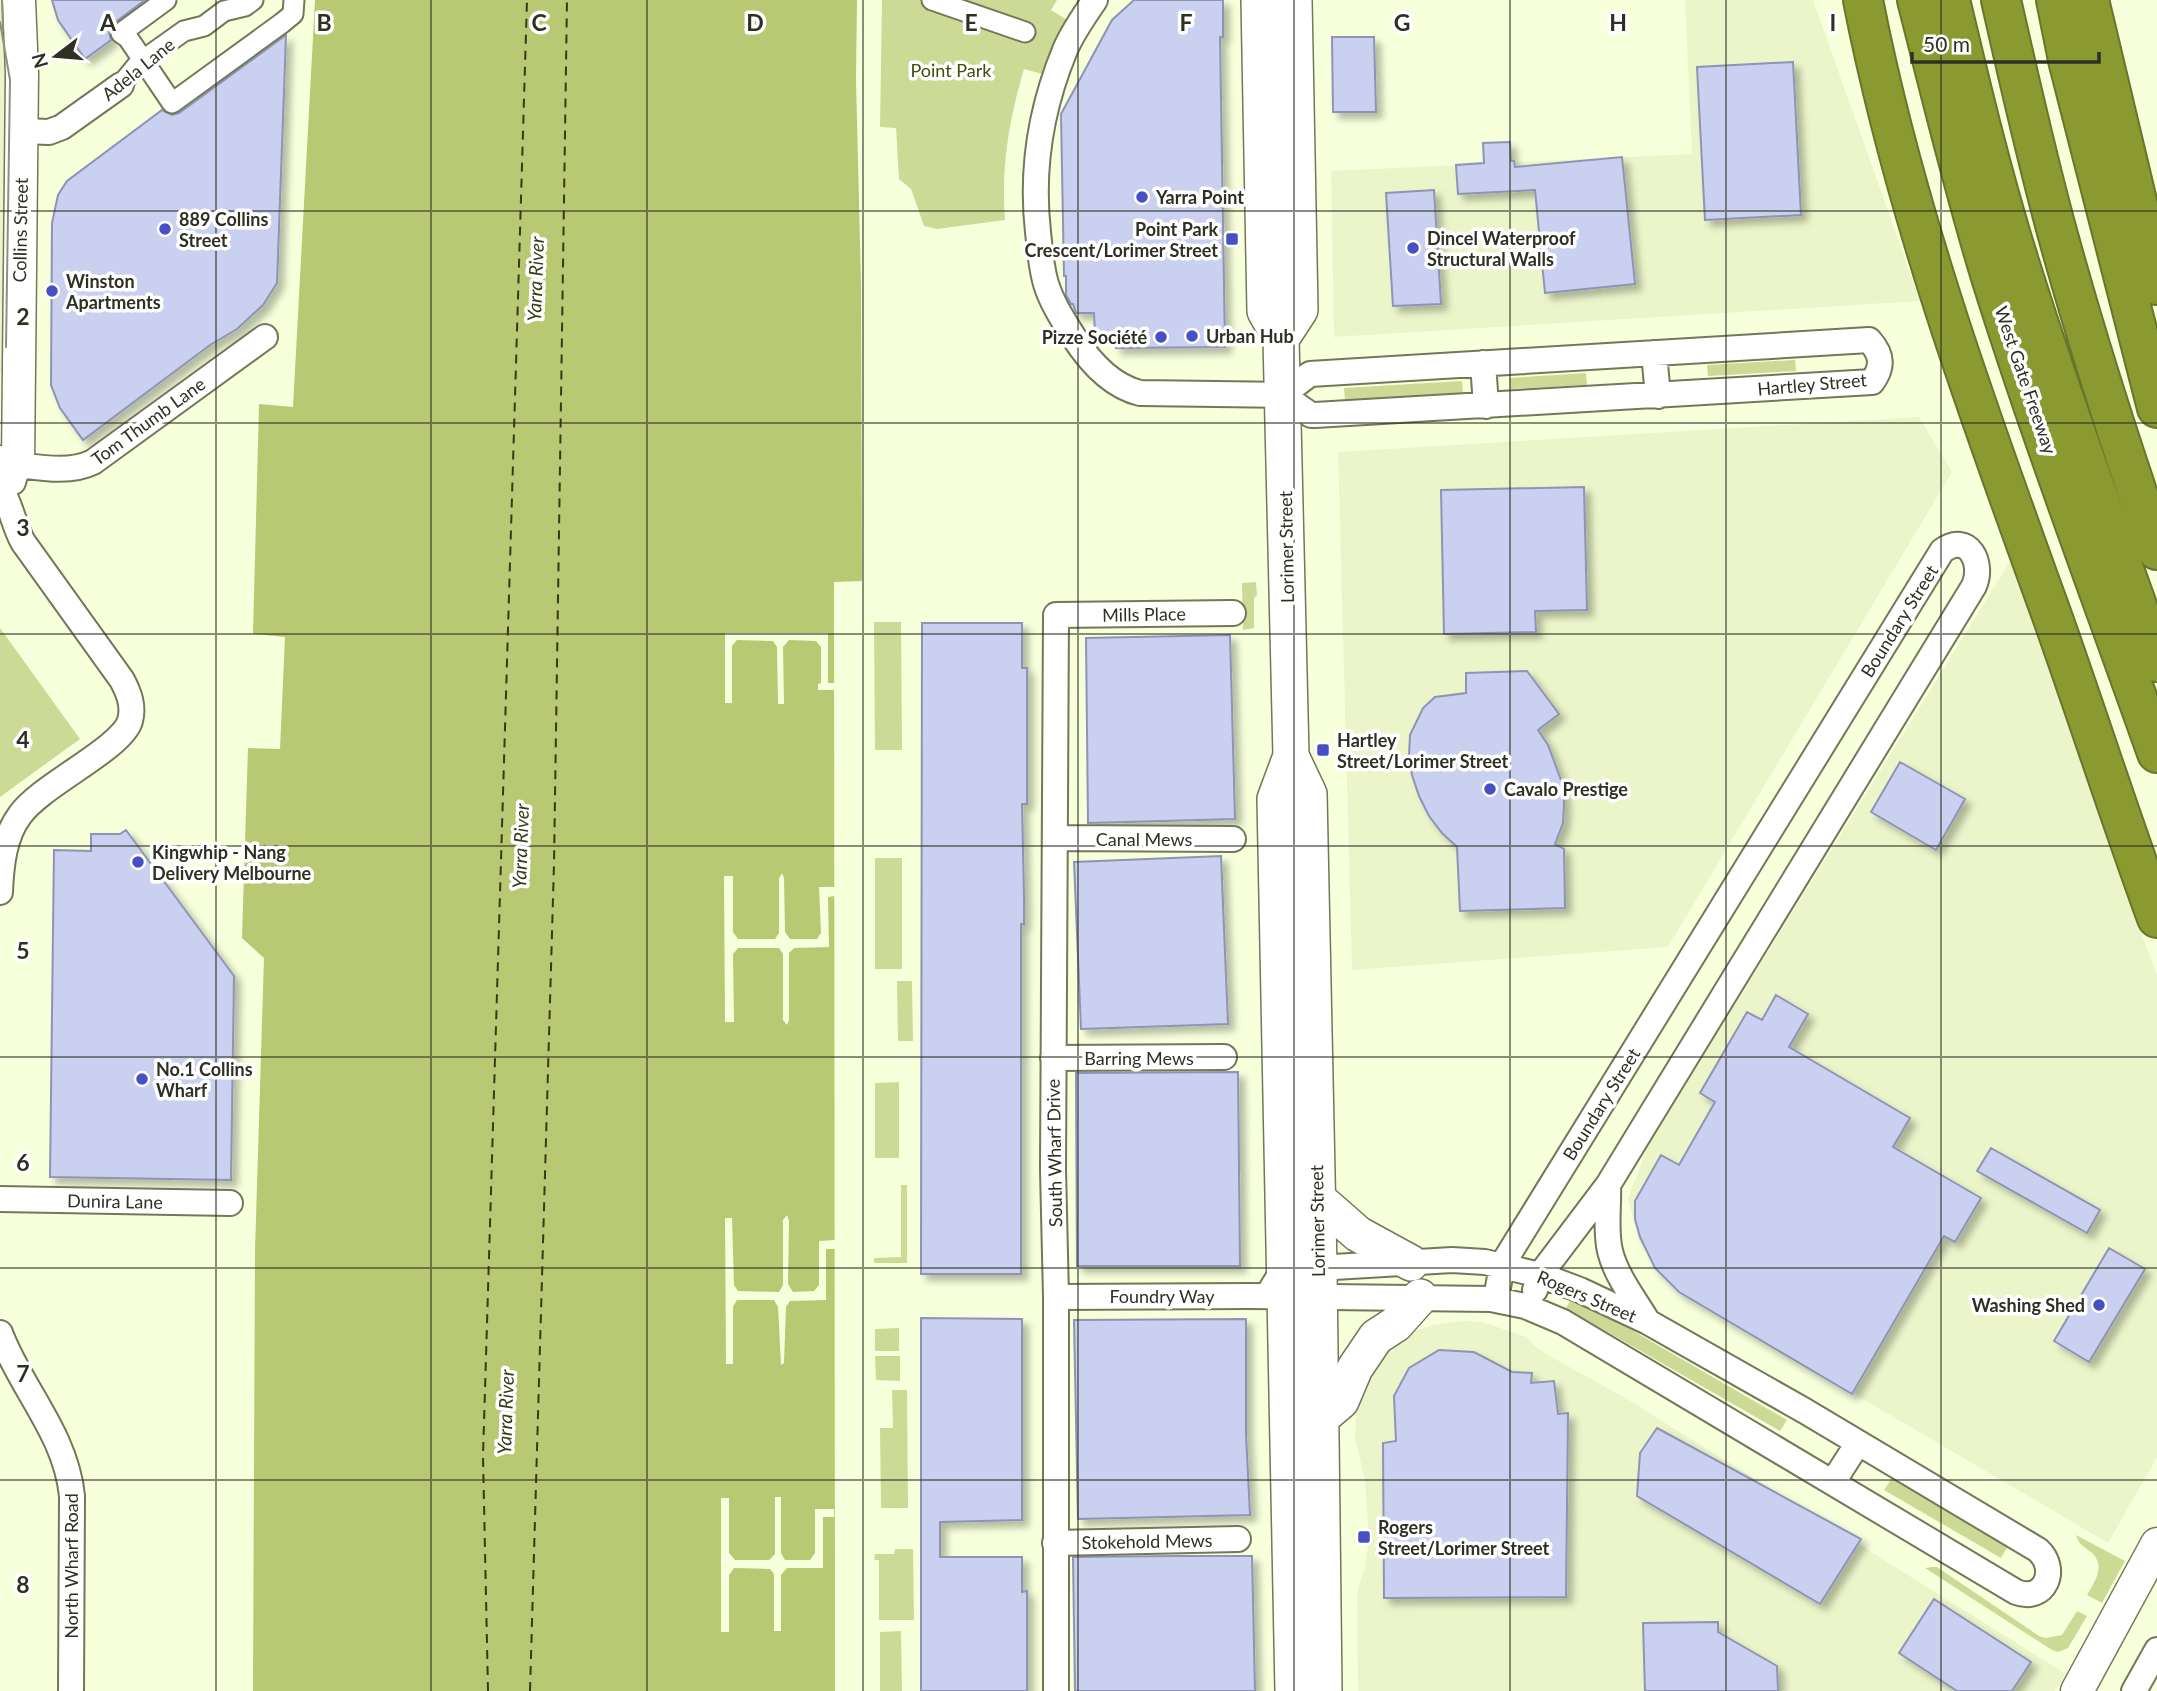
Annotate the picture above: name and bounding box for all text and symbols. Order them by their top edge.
text: A [99,8,117,36]
text: B [316,8,332,36]
text: C [531,8,547,36]
text: D [746,8,764,36]
text: E [964,8,978,36]
text: F [1179,8,1193,36]
text: G [1394,8,1410,36]
text: H [1609,8,1627,36]
text: I [1830,8,1836,36]
north arrow [21,21,91,91]
scale bar [1912,21,2099,65]
text: 50 m [1923,31,1970,56]
street label: Adela Lane [97,33,179,105]
text: N [26,51,52,71]
park label: Point Park [910,59,992,81]
street label: Collins Street [8,177,32,283]
place label: Yarra Point [1155,186,1244,208]
marker: Yarra Point [1134,189,1150,205]
place label: 889 Collins Street [179,208,268,251]
place label: Point Park Crescent/Lorimer Street [1025,218,1218,261]
marker: 889 Collins Street [157,221,173,237]
place label: Dincel Waterproof Structural Walls [1427,227,1576,270]
marker: Point Park Crescent/Lorimer Street [1224,231,1240,247]
water label: Yarra River [522,236,548,322]
marker: Dincel Waterproof Structural Walls [1405,240,1421,256]
place label: Winston Apartments [65,270,161,313]
marker: Winston Apartments [44,283,60,299]
text: 2 [16,302,30,330]
street label: West Gate Freeway [1990,303,2062,458]
place label: Urban Hub [1206,325,1294,347]
place label: Pizze Société [1042,326,1147,348]
marker: Urban Hub [1184,328,1200,344]
marker: Pizze Société [1153,329,1169,345]
street label: Hartley Street [1756,368,1868,400]
street label: Tom Thumb Lane [87,372,209,470]
street label: Lorimer Street [1274,490,1298,603]
text: 3 [16,513,30,541]
street label: Boundary Street [1856,560,1943,681]
street label: Mills Place [1102,602,1186,626]
text: 4 [16,725,30,753]
place label: Hartley Street/Lorimer Street [1337,729,1509,772]
marker: Hartley Street/Lorimer Street [1315,742,1331,758]
place label: Cavalo Prestige [1504,778,1628,800]
marker: Cavalo Prestige [1482,781,1498,797]
water label: Yarra River [507,803,533,889]
street label: Canal Mews [1096,828,1192,850]
place label: Kingwhip - Nang Delivery Melbourne [152,841,312,884]
marker: Kingwhip - Nang Delivery Melbourne [130,854,146,870]
text: 5 [16,936,30,964]
street label: Boundary Street [1558,1043,1645,1164]
street label: Barring Mews [1084,1047,1194,1069]
place label: No.1 Collins Wharf [156,1058,253,1101]
marker: No.1 Collins Wharf [134,1071,150,1087]
street label: South Wharf Drive [1042,1079,1066,1227]
text: 6 [16,1148,30,1176]
street label: Lorimer Street [1305,1164,1329,1277]
street label: Dunira Lane [67,1189,163,1213]
street label: Rogers Street [1534,1265,1641,1327]
street label: Foundry Way [1109,1285,1215,1307]
place label: Washing Shed [1972,1294,2085,1316]
marker: Washing Shed [2091,1297,2107,1313]
text: 7 [16,1359,30,1387]
water label: Yarra River [492,1369,518,1455]
street label: North Wharf Road [60,1493,82,1639]
place label: Rogers Street/Lorimer Street [1378,1516,1550,1559]
street label: Stokehold Mews [1081,1529,1213,1553]
marker: Rogers Street/Lorimer Street [1356,1529,1372,1545]
text: 8 [16,1570,30,1598]

